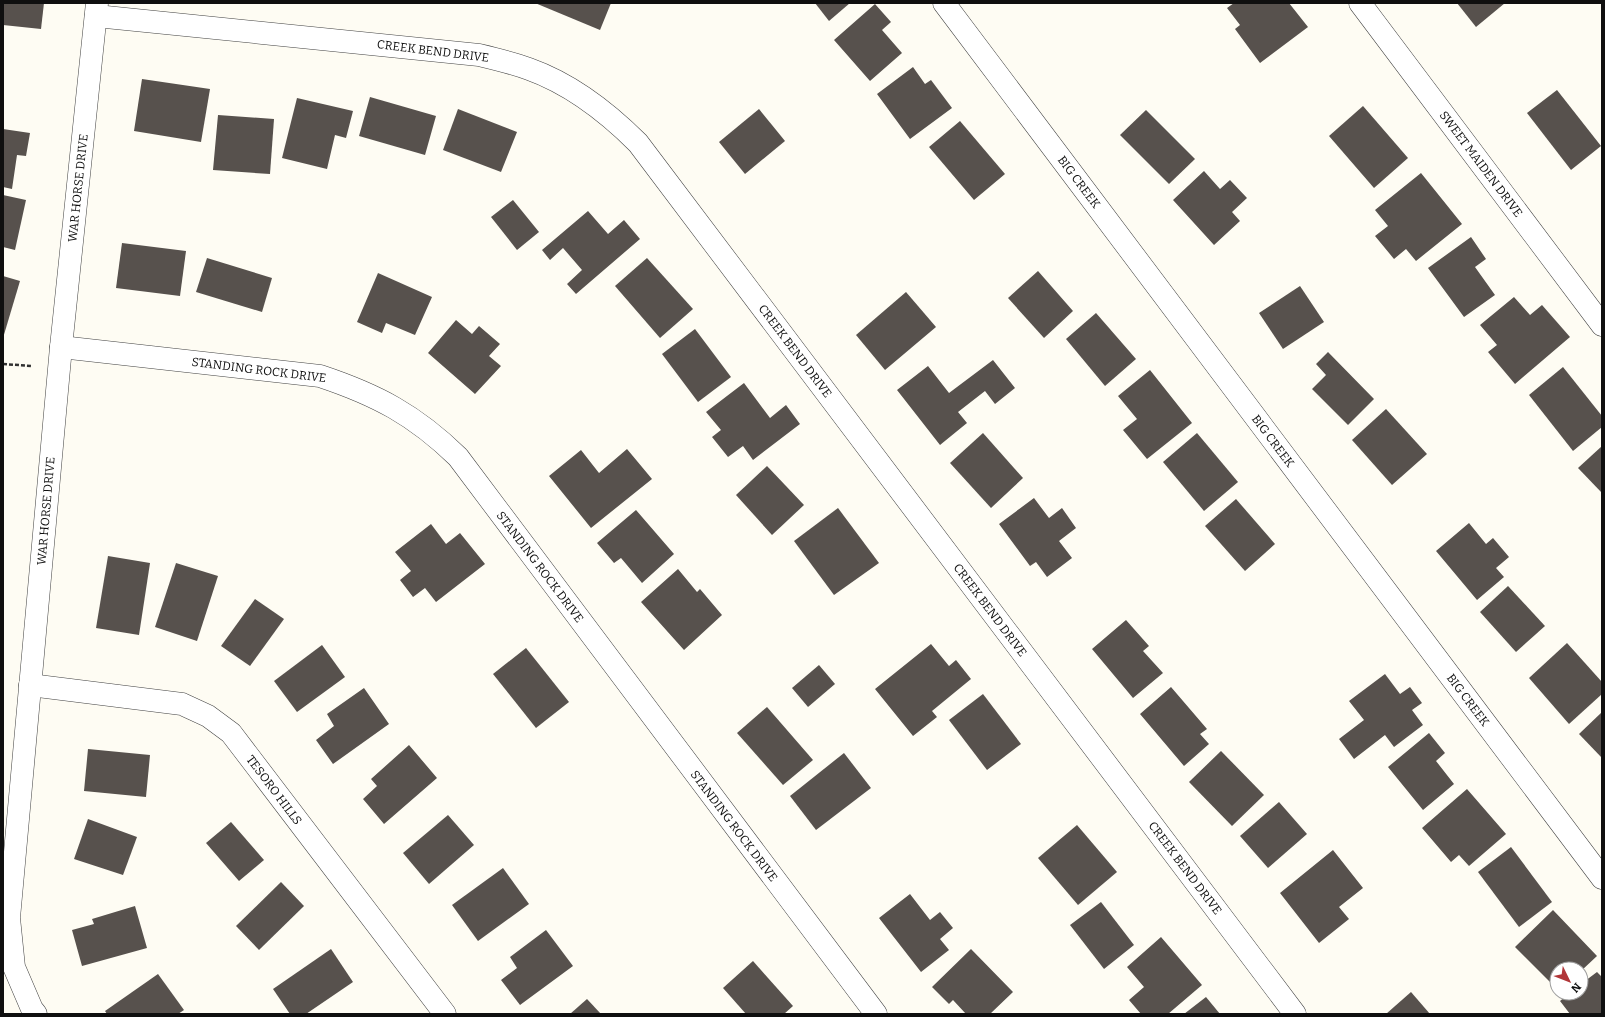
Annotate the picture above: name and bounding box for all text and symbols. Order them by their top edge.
street label: CREEK BEND DRIVE [376,37,490,65]
street label: SWEET MAIDEN DRIVE [1437,108,1525,220]
street label: WAR HORSE DRIVE [65,133,91,243]
street label: BIG CREEK [1055,153,1104,211]
street label: CREEK BEND DRIVE [755,302,835,400]
street label: STANDING ROCK DRIVE [191,355,327,385]
street label: BIG CREEK [1249,412,1298,470]
street label: WAR HORSE DRIVE [34,456,58,566]
street label: STANDING ROCK DRIVE [494,509,586,625]
street label: CREEK BEND DRIVE [950,561,1030,659]
street label: BIG CREEK [1444,671,1493,729]
street label: TESORO HILLS [243,753,305,827]
street label: STANDING ROCK DRIVE [688,768,780,884]
street label: CREEK BEND DRIVE [1145,819,1225,917]
north arrow [1549,961,1589,1001]
text: N [1568,980,1584,995]

